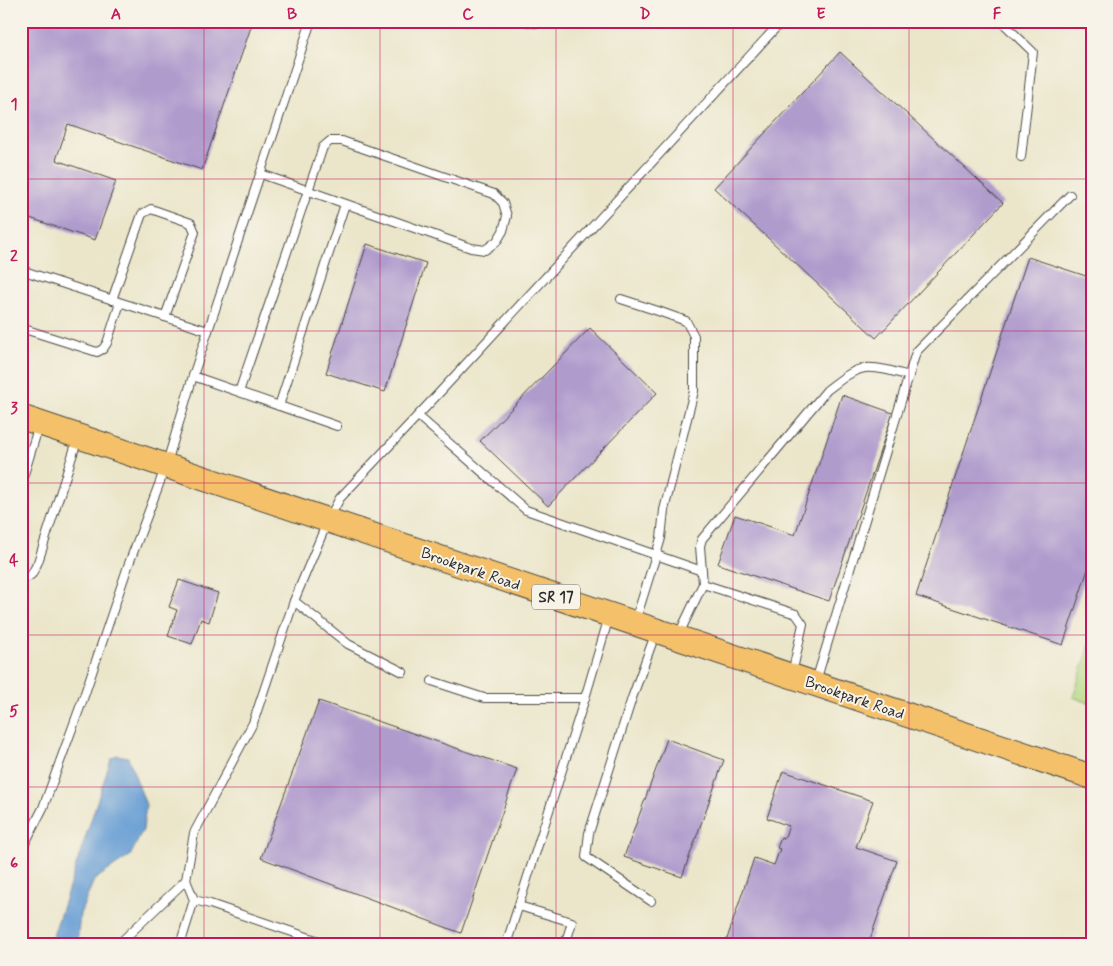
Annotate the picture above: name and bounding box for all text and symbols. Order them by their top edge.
text: A [111,4,121,25]
text: B [287,4,297,25]
text: C [462,4,474,25]
text: D [639,4,651,25]
text: E [816,4,826,25]
text: F [993,4,1002,25]
text: 1 [10,94,18,115]
text: 2 [10,246,18,267]
text: 3 [10,398,18,419]
street label: Brookpark Road [418,543,523,596]
text: 4 [9,550,19,571]
road number: SR 17 [532,584,580,610]
street label: Brookpark Road [802,672,907,725]
text: 5 [9,701,19,722]
text: 6 [10,853,18,874]

